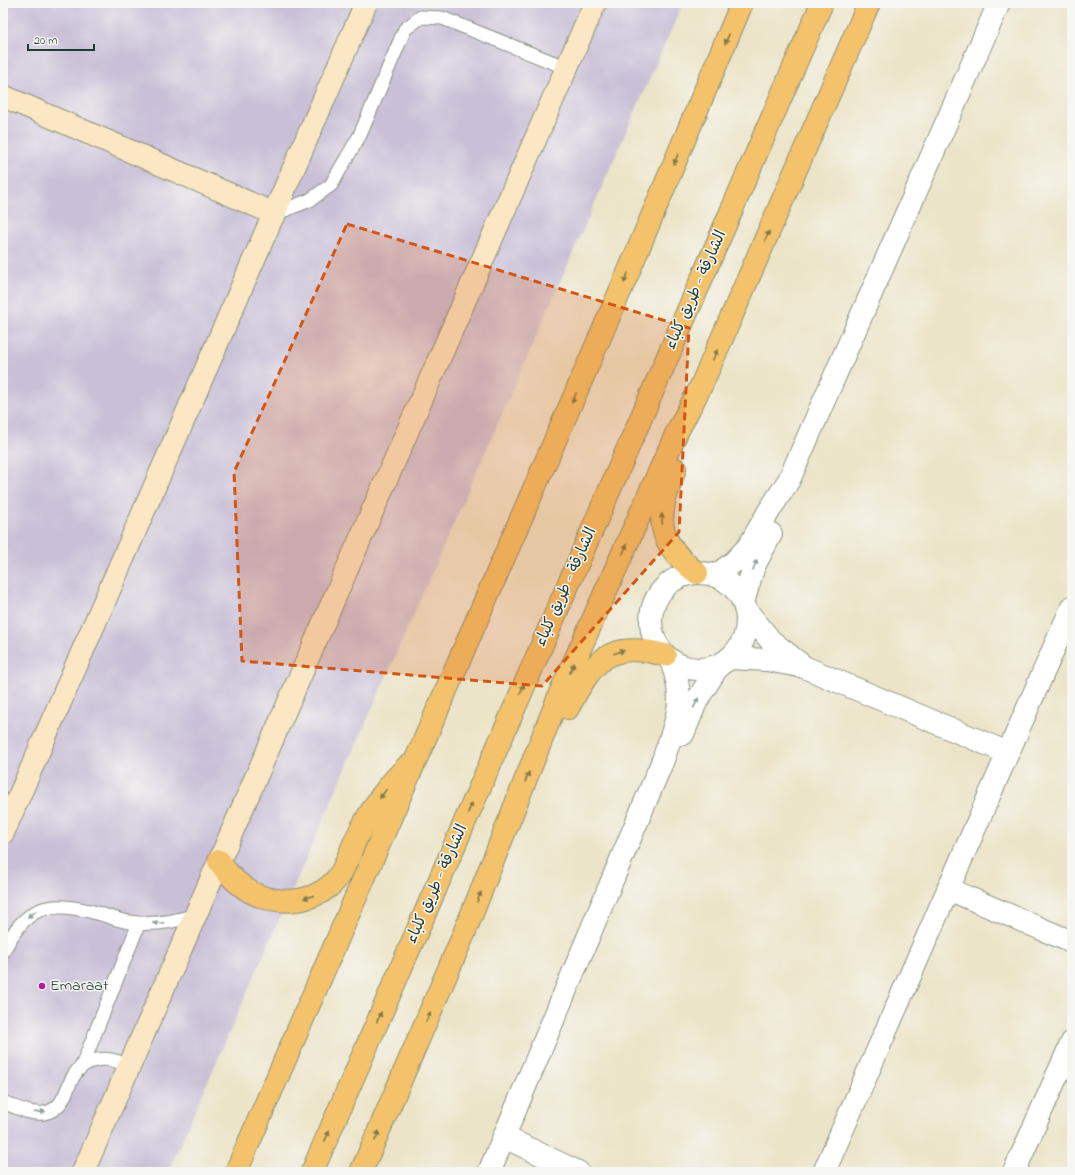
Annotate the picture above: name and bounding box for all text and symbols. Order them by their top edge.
scale bar [28,26,94,52]
text: 20 m [34,32,57,50]
one-way arrow [724,33,730,44]
one-way arrow [673,153,679,165]
street label: الشارقة - طريق كلباء [659,226,733,354]
one-way arrow [764,231,770,242]
one-way arrow [623,273,629,284]
one-way arrow [712,350,718,361]
one-way arrow [571,392,577,403]
one-way arrow [659,513,666,525]
street label: الشارقة - طريق كلباء [529,523,603,651]
one-way arrow [622,544,628,555]
one-way arrow [752,559,758,571]
one-way arrow [613,649,625,655]
one-way arrow [569,663,575,674]
one-way arrow [519,683,525,694]
one-way arrow [693,697,699,708]
one-way arrow [525,770,531,782]
one-way arrow [379,789,387,800]
one-way arrow [467,802,473,814]
street label: الشارقة - طريق كلباء [400,820,474,948]
one-way arrow [476,891,482,903]
one-way arrow [303,894,315,900]
one-way arrow [27,910,37,918]
one-way arrow [151,920,164,926]
place label: Emaraat [50,974,109,998]
marker: Emaraat [37,981,47,991]
one-way arrow [376,1011,382,1023]
one-way arrow [425,1011,431,1022]
one-way arrow [34,1109,46,1116]
one-way arrow [374,1130,380,1142]
one-way arrow [324,1131,330,1142]

